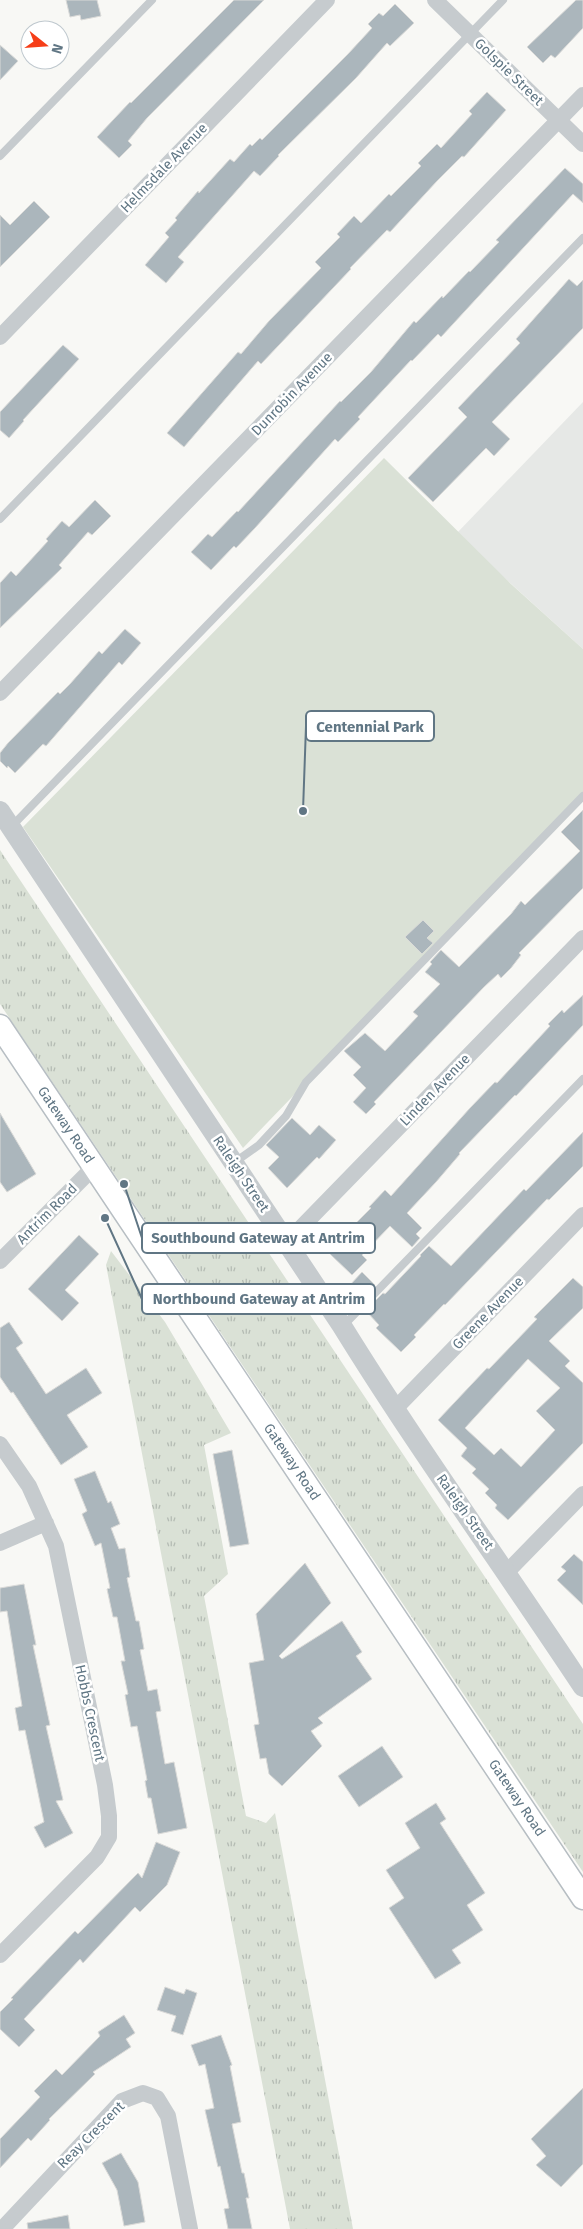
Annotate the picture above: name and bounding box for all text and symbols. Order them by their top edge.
north arrow [20,20,70,70]
street label: Golspie Street [471,35,548,110]
text: N [47,42,66,56]
street label: Helmsdale Avenue [117,120,211,216]
street label: Dunrobin Avenue [248,349,336,439]
callout: Centennial Park [306,711,434,741]
text: Centennial Park [316,718,424,736]
street label: Linden Avenue [396,1050,474,1130]
street label: Gateway Road [34,1083,98,1167]
street label: Raleigh Street [209,1133,273,1216]
street label: Antrim Road [13,1180,81,1248]
callout: Southbound Gateway at Antrim [142,1223,375,1253]
text: Southbound Gateway at Antrim [151,1229,365,1247]
street label: Greene Avenue [449,1273,527,1353]
callout: Northbound Gateway at Antrim [142,1284,375,1314]
text: Northbound Gateway at Antrim [153,1290,365,1308]
street label: Gateway Road [260,1420,324,1504]
street label: Raleigh Street [433,1471,498,1554]
street label: Hobbs Crescent [71,1663,109,1764]
street label: Gateway Road [485,1756,549,1840]
street label: Reay Crescent [54,2097,129,2172]

